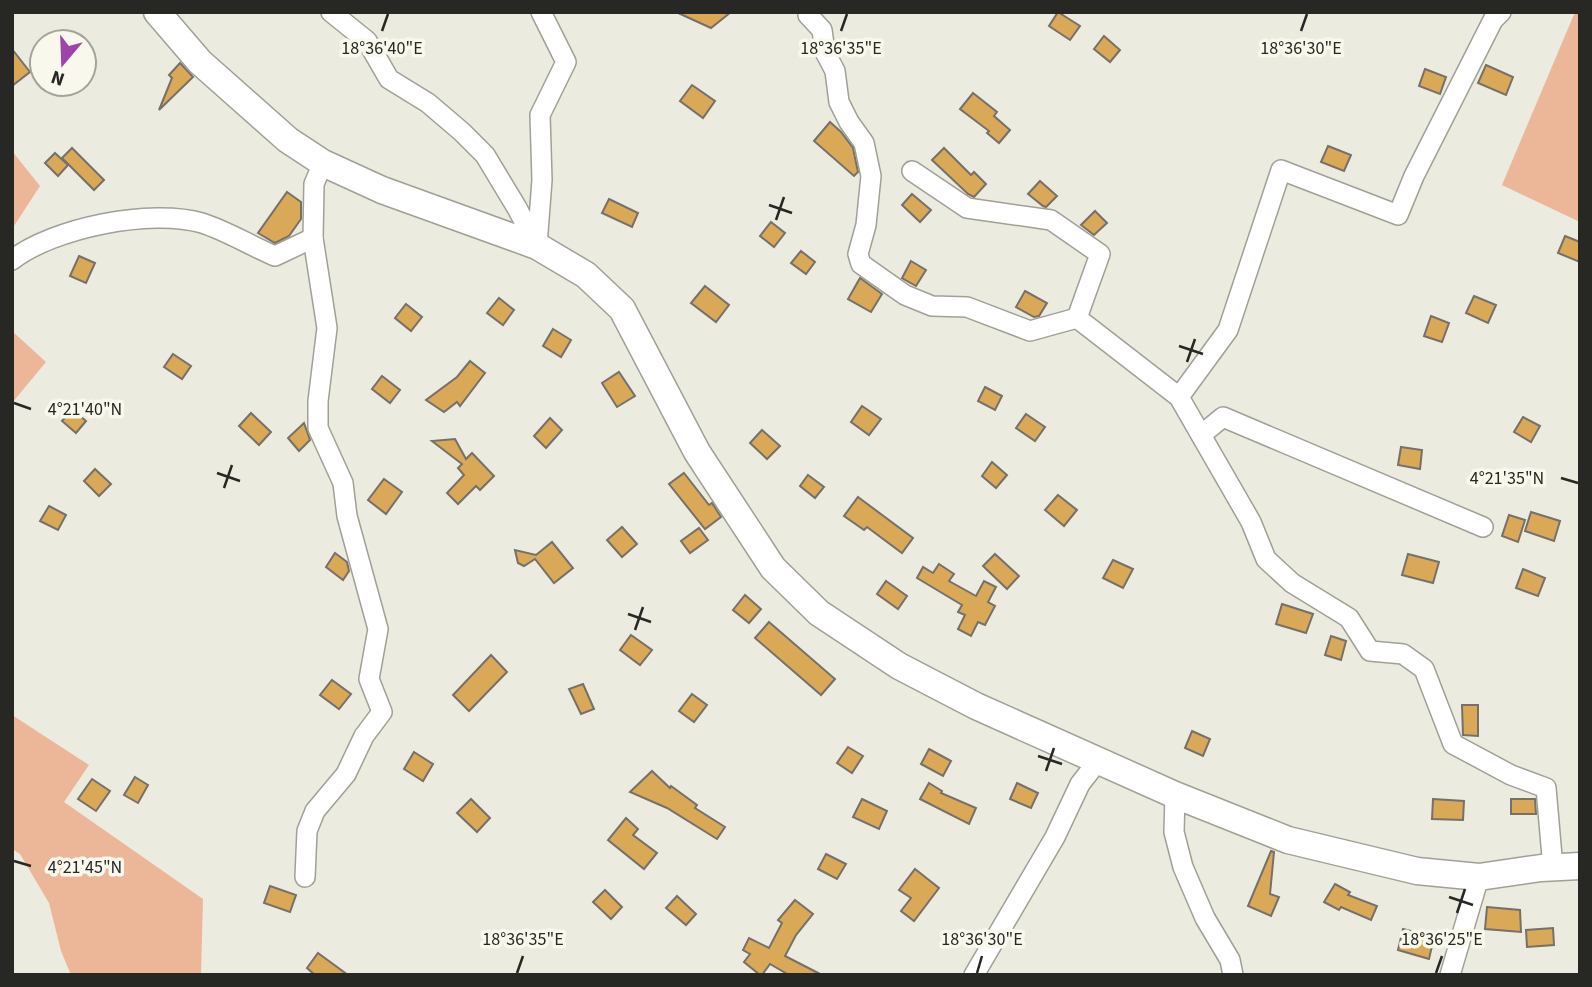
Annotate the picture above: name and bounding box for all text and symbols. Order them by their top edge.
north arrow [28,28,98,98]
text: 18°36'40"E [341,36,423,61]
text: 18°36'35"E [800,36,882,61]
text: 18°36'30"E [1260,36,1342,61]
text: N [48,63,68,92]
text: 4°21'40"N [48,397,122,422]
text: 4°21'35"N [1470,466,1544,491]
text: 4°21'45"N [48,855,122,880]
text: 18°36'35"E [482,927,564,952]
text: 18°36'30"E [941,927,1023,952]
text: 18°36'25"E [1401,927,1483,952]

